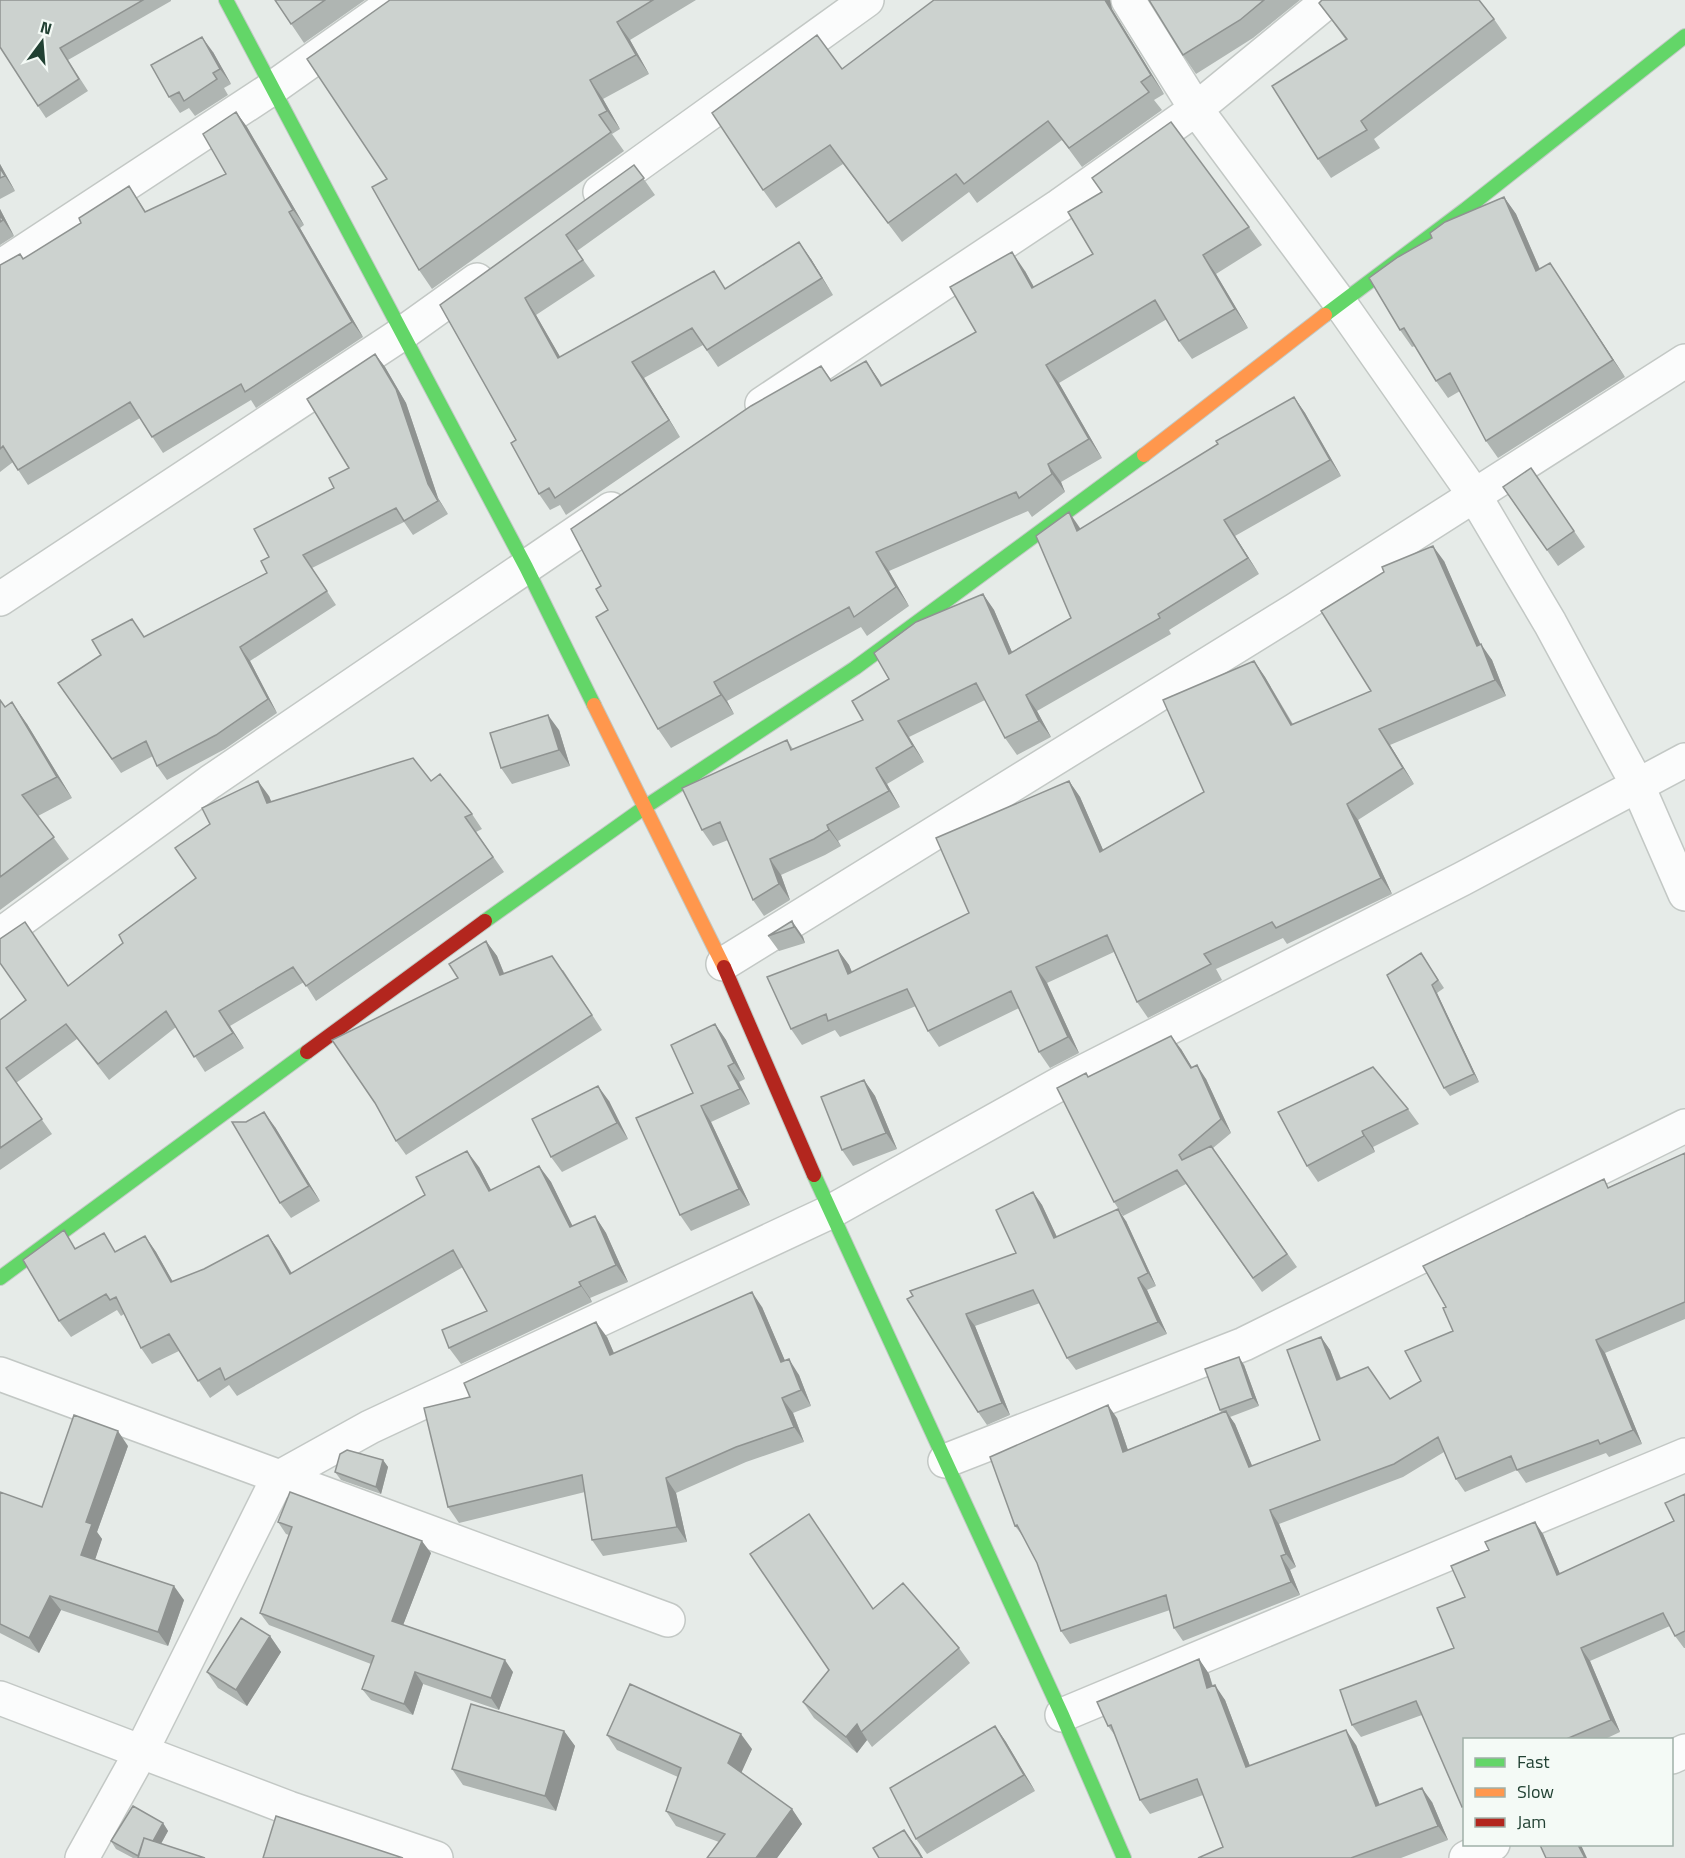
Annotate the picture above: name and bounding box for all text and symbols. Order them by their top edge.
north arrow [12,12,72,72]
text: N [37,15,55,41]
legend [1463,1738,1673,1846]
text: Fast [1517,1748,1550,1775]
text: Slow [1517,1778,1554,1805]
text: Jam [1517,1808,1546,1835]

